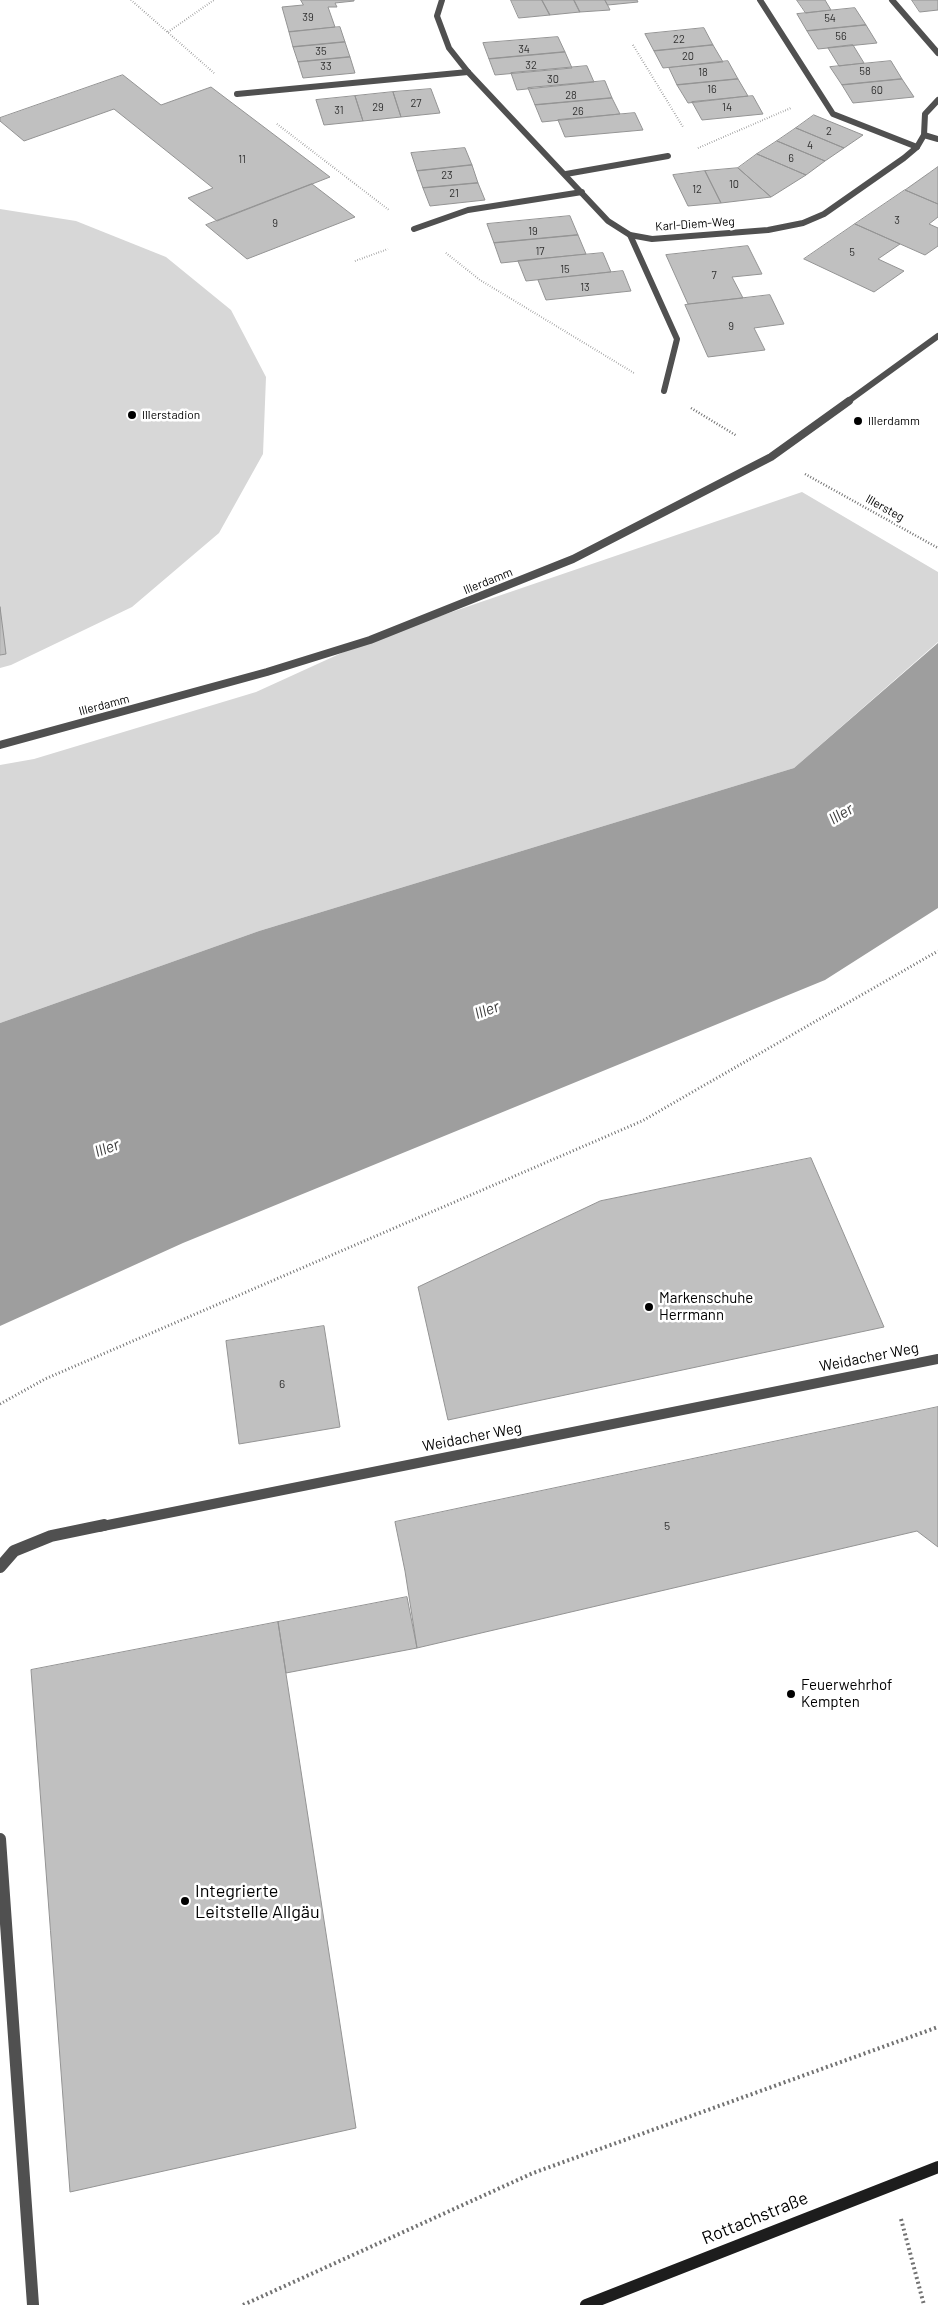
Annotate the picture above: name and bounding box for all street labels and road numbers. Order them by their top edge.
street label: Karl-Diem-Weg [655,214,735,234]
street label: Illersteg [863,491,907,525]
street label: Illerdamm [461,565,515,597]
street label: Illerdamm [77,691,131,719]
street label: Weidacher Weg [818,1339,920,1375]
street label: Weidacher Weg [421,1419,523,1455]
street label: Rottachstraße [699,2187,811,2249]

